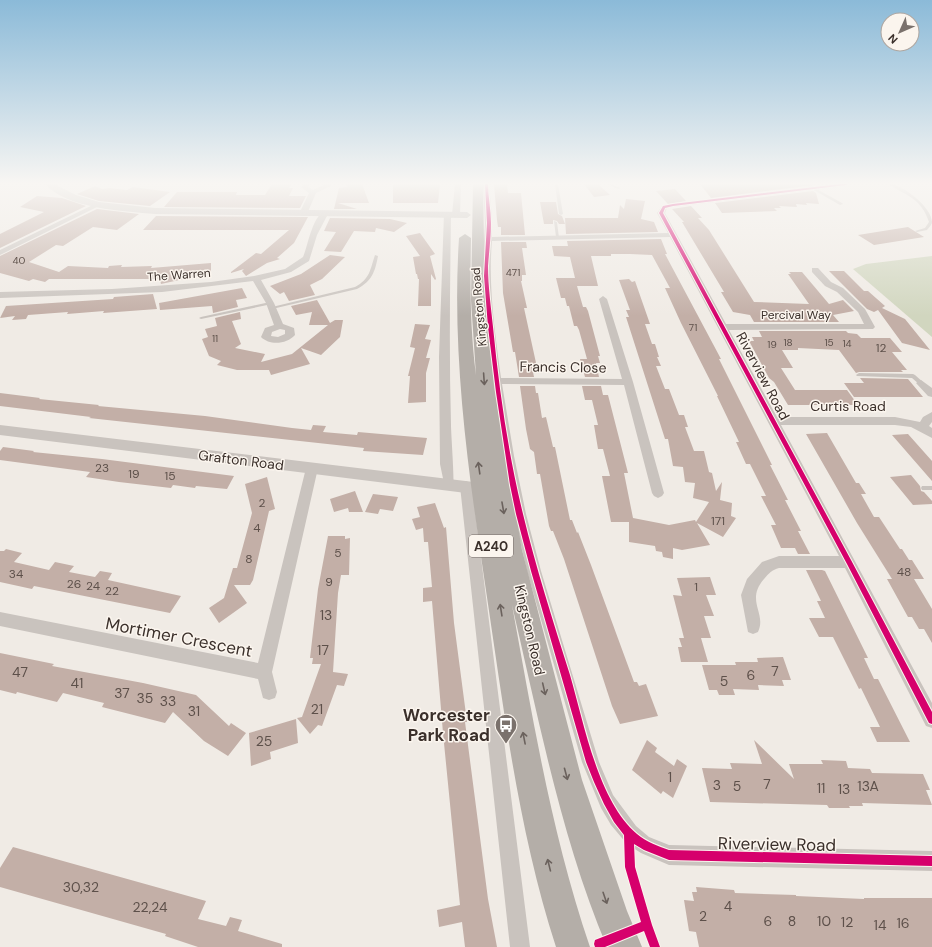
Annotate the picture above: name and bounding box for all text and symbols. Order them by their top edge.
north arrow [880,12,920,52]
text: N [885,31,901,47]
house number: 40 [13,254,26,267]
street label: The Warren [147,265,211,285]
house number: 471 [506,266,520,279]
street label: Kingston Road [468,267,490,347]
street label: Percival Way [761,307,831,323]
house number: 71 [689,321,697,334]
street label: Riverview Road [732,329,794,423]
house number: 11 [212,332,218,345]
house number: 18 [783,336,793,349]
house number: 15 [824,336,834,349]
house number: 14 [842,337,852,350]
house number: 19 [767,338,777,351]
house number: 12 [876,340,886,356]
street label: Francis Close [519,357,607,377]
one-way arrow [481,372,488,385]
street label: Curtis Road [810,397,886,415]
street label: Grafton Road [197,446,285,474]
house number: 23 [95,460,109,476]
one-way arrow [475,462,483,475]
house number: 19 [128,466,140,482]
house number: 15 [164,468,176,484]
house number: 2 [259,495,266,511]
one-way arrow [500,501,508,514]
house number: 171 [711,513,725,529]
house number: 4 [253,520,261,536]
road number: A240 [469,535,513,557]
house number: 5 [334,545,342,561]
house number: 8 [245,551,253,567]
house number: 48 [897,564,911,580]
house number: 34 [9,566,23,582]
house number: 9 [325,574,333,590]
house number: 26 [67,576,81,592]
house number: 24 [86,578,100,594]
house number: 1 [694,579,698,595]
house number: 22 [105,583,119,599]
street label: Kingston Road [511,583,549,677]
one-way arrow [497,604,505,617]
house number: 13 [320,606,332,624]
street label: Mortimer Crescent [104,612,254,662]
house number: 17 [317,641,329,659]
house number: 7 [771,662,779,680]
house number: 47 [12,663,28,681]
house number: 6 [747,666,755,684]
house number: 5 [720,672,728,690]
house number: 41 [71,674,83,692]
one-way arrow [540,683,548,696]
house number: 37 [114,684,130,702]
house number: 35 [137,689,153,707]
house number: 33 [160,692,176,710]
house number: 21 [311,700,323,718]
house number: 31 [188,702,200,720]
place label: Worcester Park Road [403,704,490,746]
bus stop icon: Worcester Park Road [493,712,519,745]
house number: 25 [256,732,272,750]
one-way arrow [519,732,527,745]
one-way arrow [562,767,570,780]
house number: 1 [668,768,672,786]
house number: 7 [763,775,771,793]
house number: 3 [713,776,721,794]
house number: 5 [733,777,741,795]
house number: 13A [857,777,879,795]
house number: 11 [817,779,825,797]
house number: 13 [838,780,850,798]
street label: Riverview Road [718,832,836,856]
one-way arrow [545,859,552,872]
house number: 30,32 [63,878,99,896]
one-way arrow [602,891,609,904]
house number: 4 [724,897,733,915]
house number: 22,24 [133,898,168,916]
house number: 2 [699,907,707,925]
house number: 6 [764,912,772,930]
house number: 8 [788,912,796,930]
house number: 10 [817,912,831,930]
house number: 12 [841,913,853,931]
house number: 16 [896,914,910,932]
house number: 14 [874,916,887,934]

